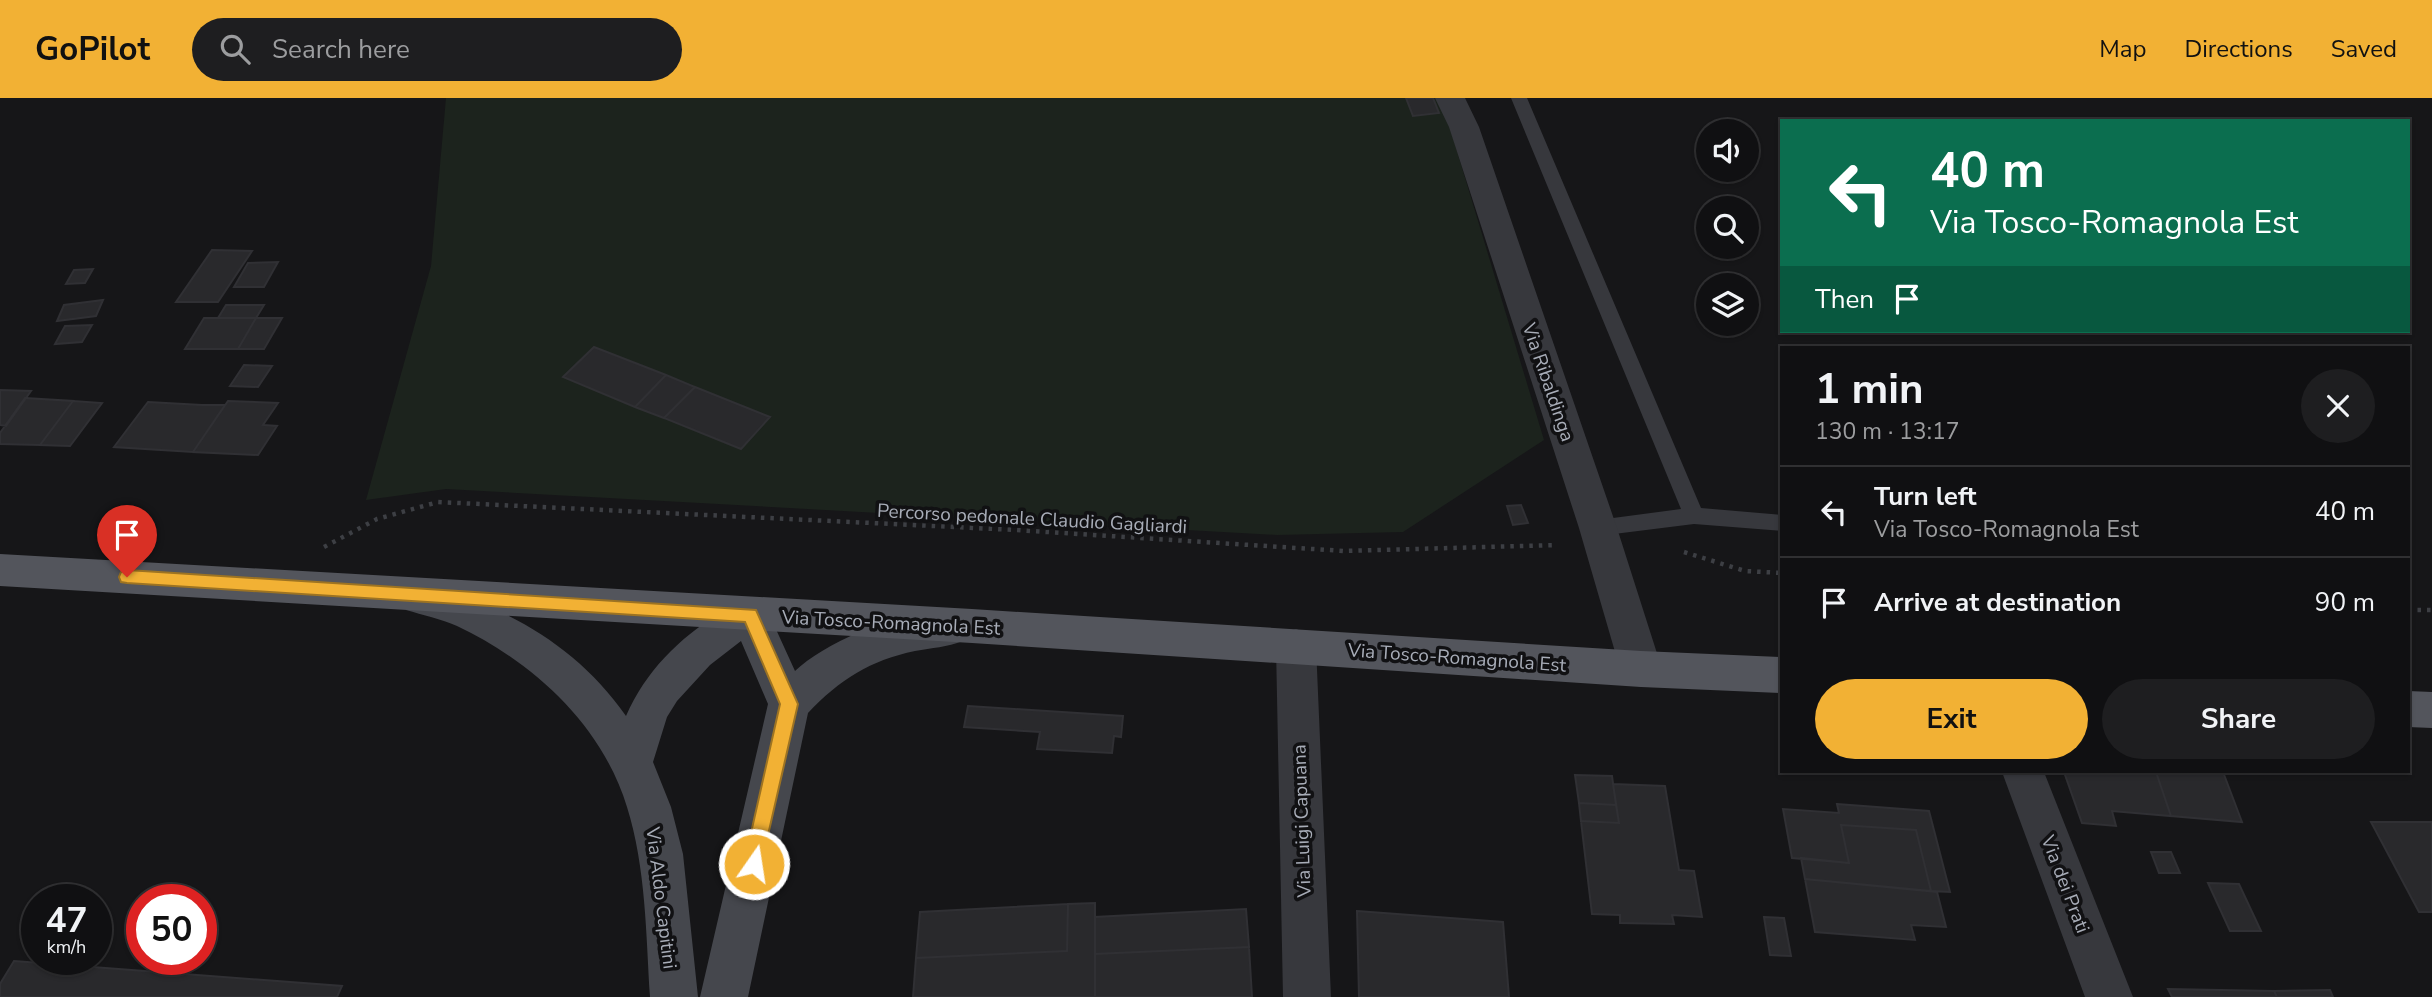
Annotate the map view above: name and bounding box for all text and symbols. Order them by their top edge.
search box [192,18,682,81]
text: GoPilot [35,27,150,72]
icon: search [216,30,254,68]
text: Search here [272,32,410,67]
text: Map [2099,33,2146,65]
text: Directions [2184,33,2293,65]
text: Saved [2331,33,2397,65]
map controls [1696,119,1759,336]
button: sound [1696,119,1759,182]
text: 40 m [1930,137,2045,204]
icon: left [1815,147,1906,238]
button: search [1696,196,1759,259]
text: Via Tosco-Romagnola Est [1930,201,2298,244]
button: layers [1696,273,1759,336]
icon: arrive [1888,280,1926,318]
text: Then [1815,282,1874,317]
street label: Via Ribaldinga [1515,319,1580,445]
text: 1 min [1815,361,1924,418]
button: close [2301,369,2375,443]
text: 130 m · 13:17 [1815,416,1960,447]
text: Turn left [1874,479,1977,514]
icon: left [1815,493,1853,531]
text: 40 m [2315,494,2375,529]
street label: Percorso pedonale Claudio Gagliardi [876,498,1188,540]
pin [97,505,157,577]
text: Via Tosco-Romagnola Est [1874,514,2139,545]
icon: arrive [108,516,146,554]
icon: arrive [1815,584,1853,622]
text: Arrive at destination [1874,585,2121,620]
text: 90 m [2315,585,2375,620]
street label: Via Tosco-Romagnola Est [780,604,1001,642]
street label: Via Tosco-Romagnola Est [1346,637,1567,679]
button: Exit [1815,679,2088,759]
button: Share [2102,679,2375,759]
street label: Via Luigi Capuana [1286,744,1318,899]
street label: Via Aldo Capitini [639,825,683,971]
position arrow [717,827,791,901]
street label: Via dei Prati [2034,831,2096,937]
speed limit sign: 50 [126,884,217,975]
text: 47 [45,897,88,944]
text: km/h [47,935,86,959]

